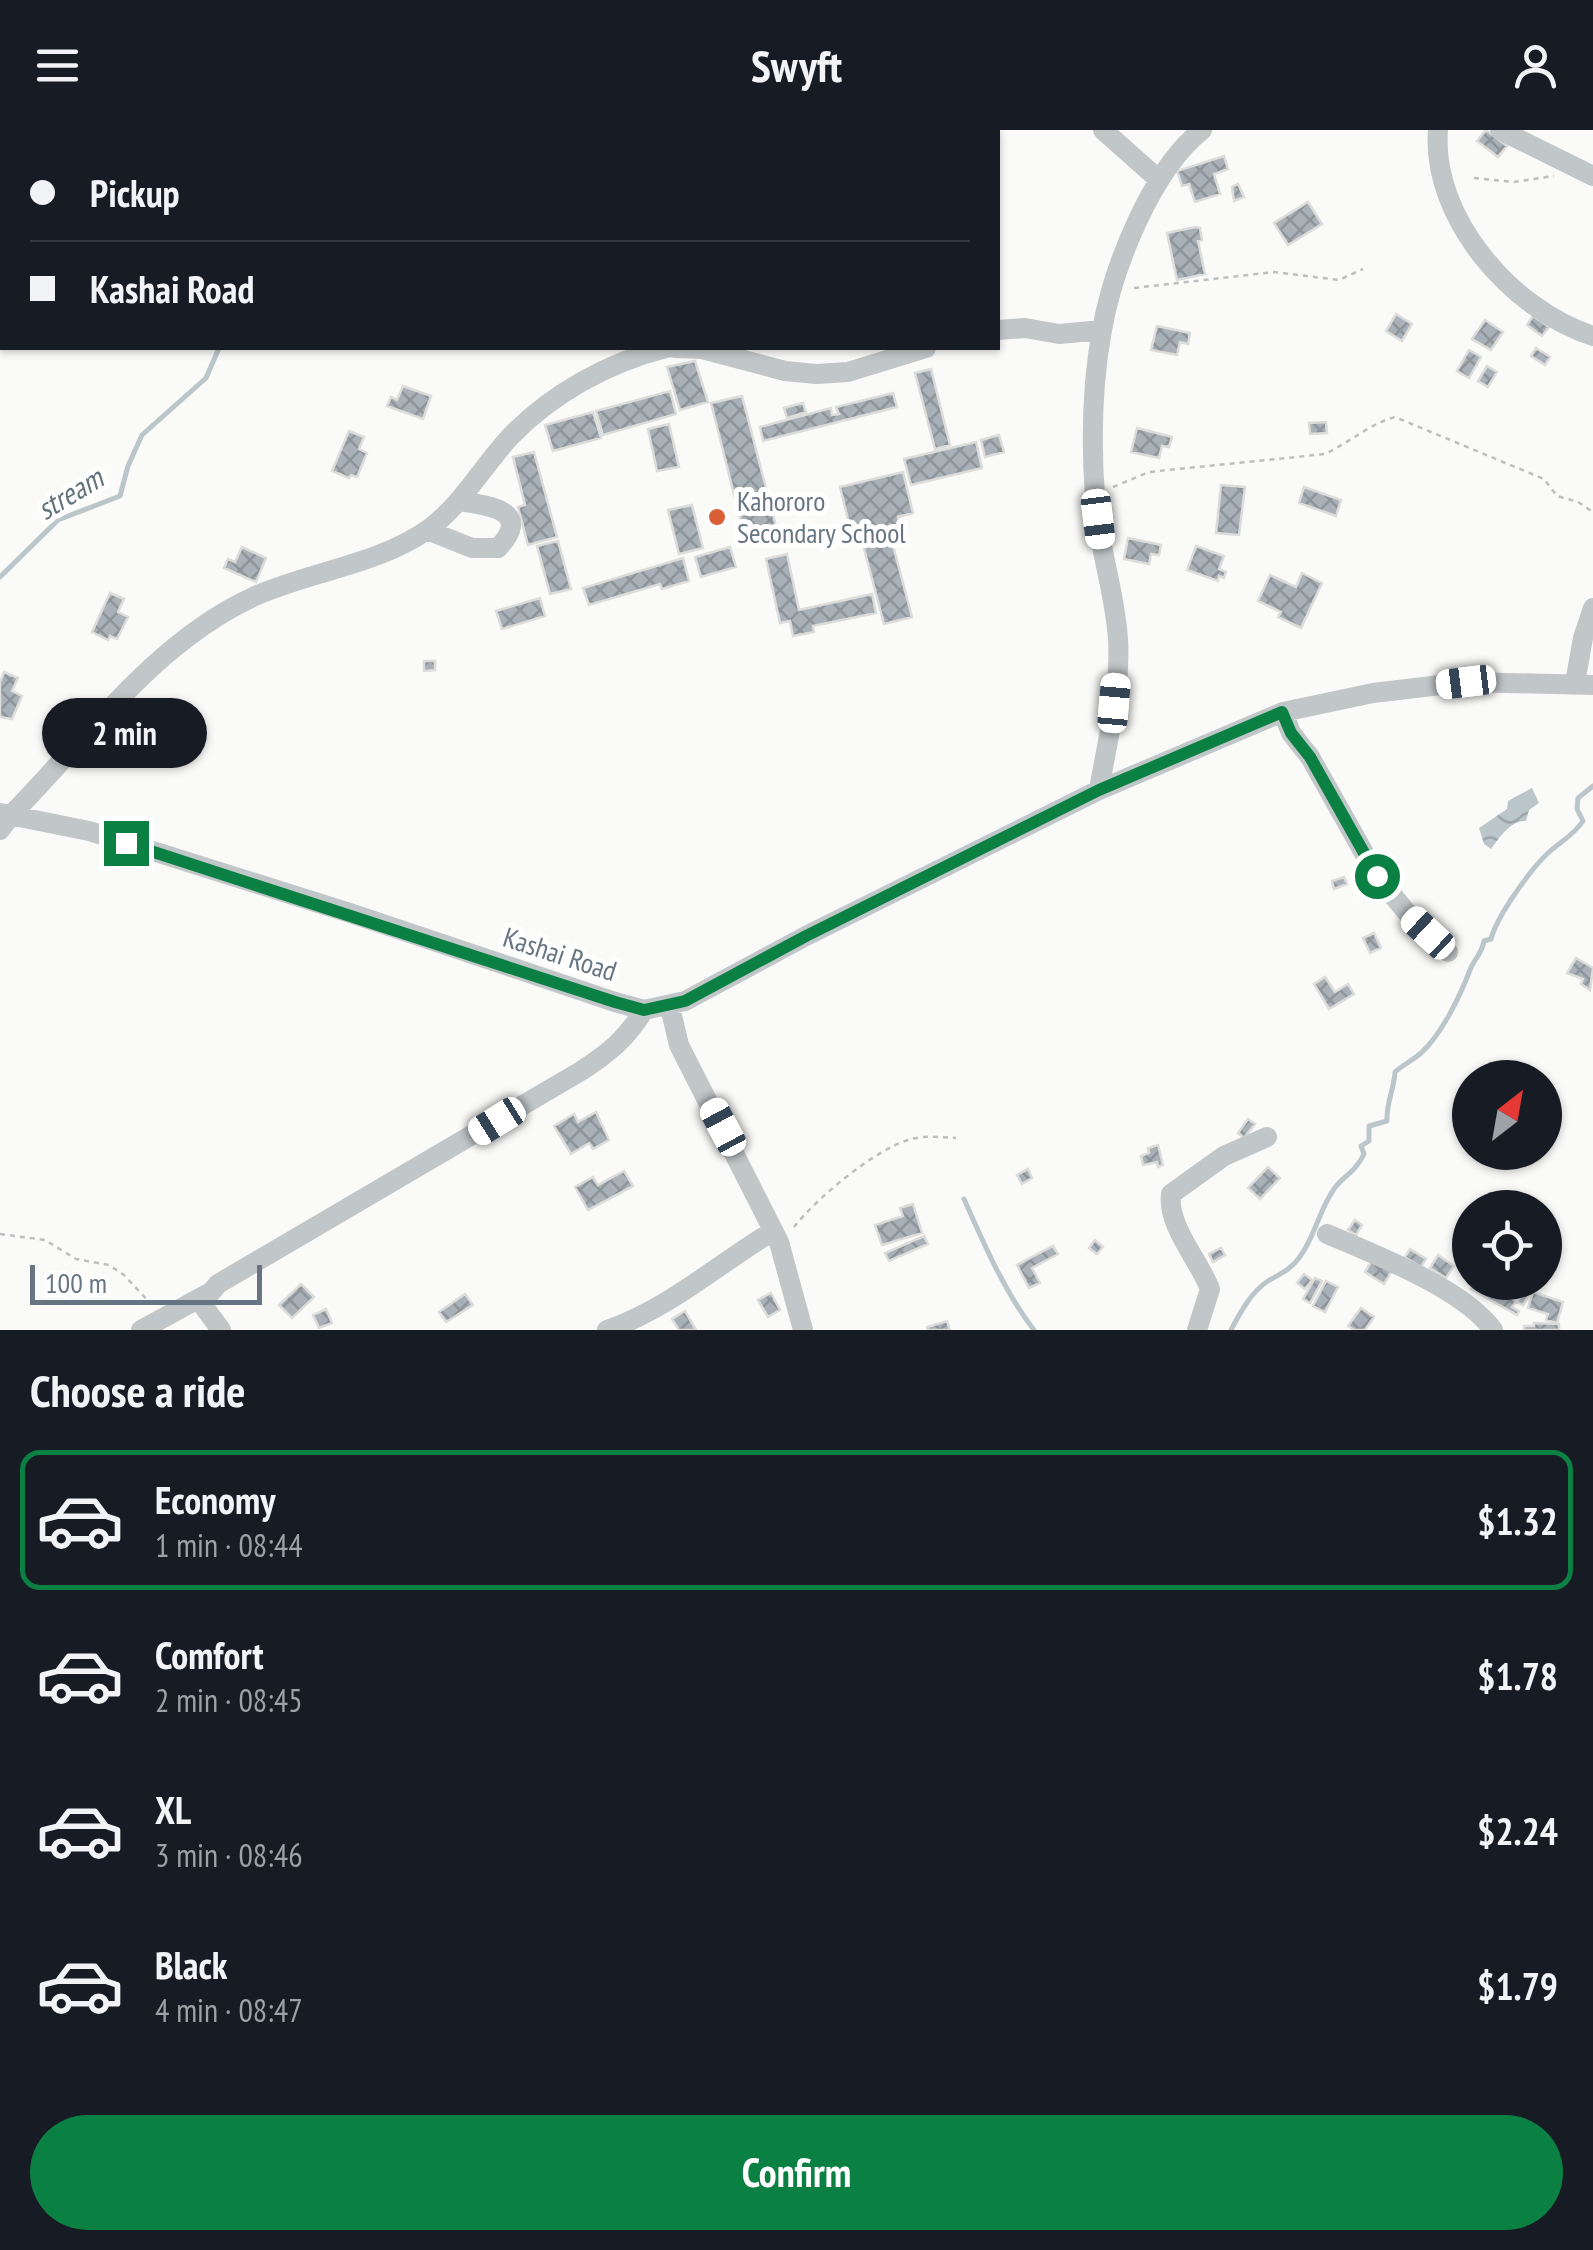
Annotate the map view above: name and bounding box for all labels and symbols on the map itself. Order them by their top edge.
water label: stream [29,457,111,528]
place label: Kahororo Secondary School [737,482,906,551]
car [1079,487,1117,551]
marker: Kahororo Secondary School [706,506,728,528]
car [1434,663,1498,701]
car [1096,672,1132,734]
callout: 2 min [44,698,208,768]
route end [104,821,149,866]
route start [1355,854,1400,899]
car [1396,902,1460,964]
street label: Kashai Road [499,918,622,989]
north arrow [1452,1060,1562,1170]
car [464,1092,530,1150]
car [696,1093,750,1161]
scale bar [30,1260,262,1304]

